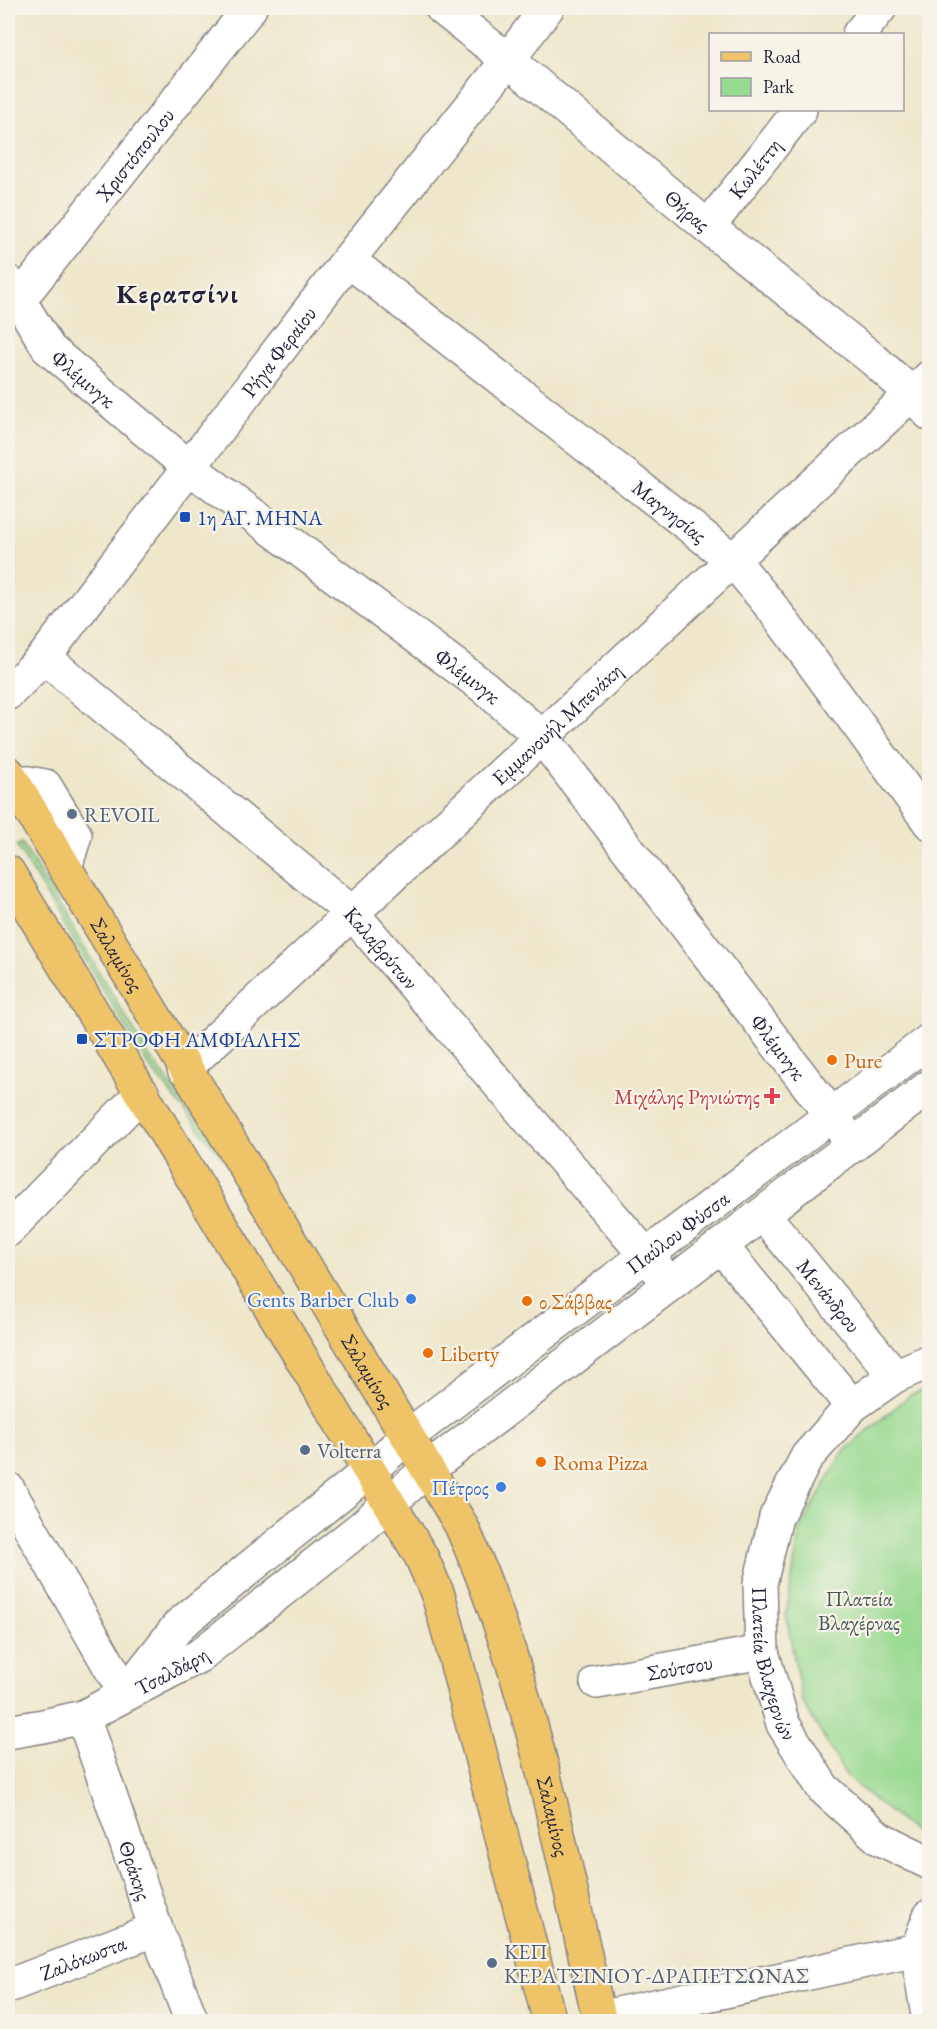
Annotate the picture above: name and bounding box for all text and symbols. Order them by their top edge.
legend [709,33,904,111]
text: Road [763,45,802,68]
text: Park [763,75,794,98]
street label: Χριστόπουλου [89,102,180,207]
street label: Κωλέττη [722,132,787,204]
street label: Θήρας [659,183,716,237]
district label: Κερατσίνι [116,276,240,311]
street label: Ρήγα Φεραίου [235,300,322,402]
street label: Φλέμινγκ [46,343,122,413]
street label: Μαγνησίας [627,473,713,548]
place label: 1η ΑΓ. ΜΗΝΑ [197,504,323,531]
marker: 1η ΑΓ. ΜΗΝΑ [178,510,192,524]
street label: Φλέμινγκ [430,642,507,709]
street label: Εμμανουήλ Μπενάκη [486,656,627,791]
place label: REVOIL [84,801,160,828]
marker: REVOIL [65,807,79,821]
street label: Καλαβρύτων [339,900,425,995]
street label: Σαλαμίνος [85,913,150,997]
street label: Φλέμινγκ [745,1008,813,1085]
place label: ΣΤΡΟΦΗ ΑΜΦΙΑΛΗΣ [94,1026,301,1053]
marker: ΣΤΡΟΦΗ ΑΜΦΙΑΛΗΣ [75,1032,89,1046]
place label: Pure [844,1047,882,1074]
marker: Pure [825,1053,839,1067]
place label: Μιχάλης Ρηνιώτης [614,1083,760,1110]
marker: Μιχάλης Ρηνιώτης [765,1089,779,1103]
street label: Παύλου Φύσσα [620,1184,734,1279]
street label: Μενάνδρου [791,1253,868,1338]
place label: Gents Barber Club [247,1286,399,1313]
place label: ο Σάββας [539,1288,612,1315]
marker: Gents Barber Club [404,1292,418,1306]
marker: ο Σάββας [520,1294,534,1308]
street label: Σαλαμίνος [335,1329,401,1413]
place label: Liberty [440,1340,500,1367]
marker: Liberty [421,1346,435,1360]
place label: Volterra [317,1437,382,1464]
marker: Volterra [298,1443,312,1457]
place label: Roma Pizza [553,1449,649,1476]
marker: Roma Pizza [534,1455,548,1469]
place label: Πέτρος [431,1474,489,1501]
marker: Πέτρος [494,1480,508,1494]
park label: Πλατεία Βλαχέρνας [818,1585,900,1636]
street label: Πλατεία Βλαχερνών [747,1586,803,1745]
street label: Τσαλδάρη [130,1641,213,1701]
street label: Σούτσου [645,1648,715,1686]
street label: Σαλαμίνος [531,1773,576,1859]
street label: Θράκης [113,1837,159,1904]
street label: Ζαλόκωστα [36,1928,130,1986]
place label: ΚΕΠ ΚΕΡΑΤΣΙΝΙΟΥ-ΔΡΑΠΕΤΣΩΝΑΣ [504,1938,809,1989]
marker: ΚΕΠ ΚΕΡΑΤΣΙΝΙΟΥ-ΔΡΑΠΕΤΣΩΝΑΣ [485,1956,499,1970]

